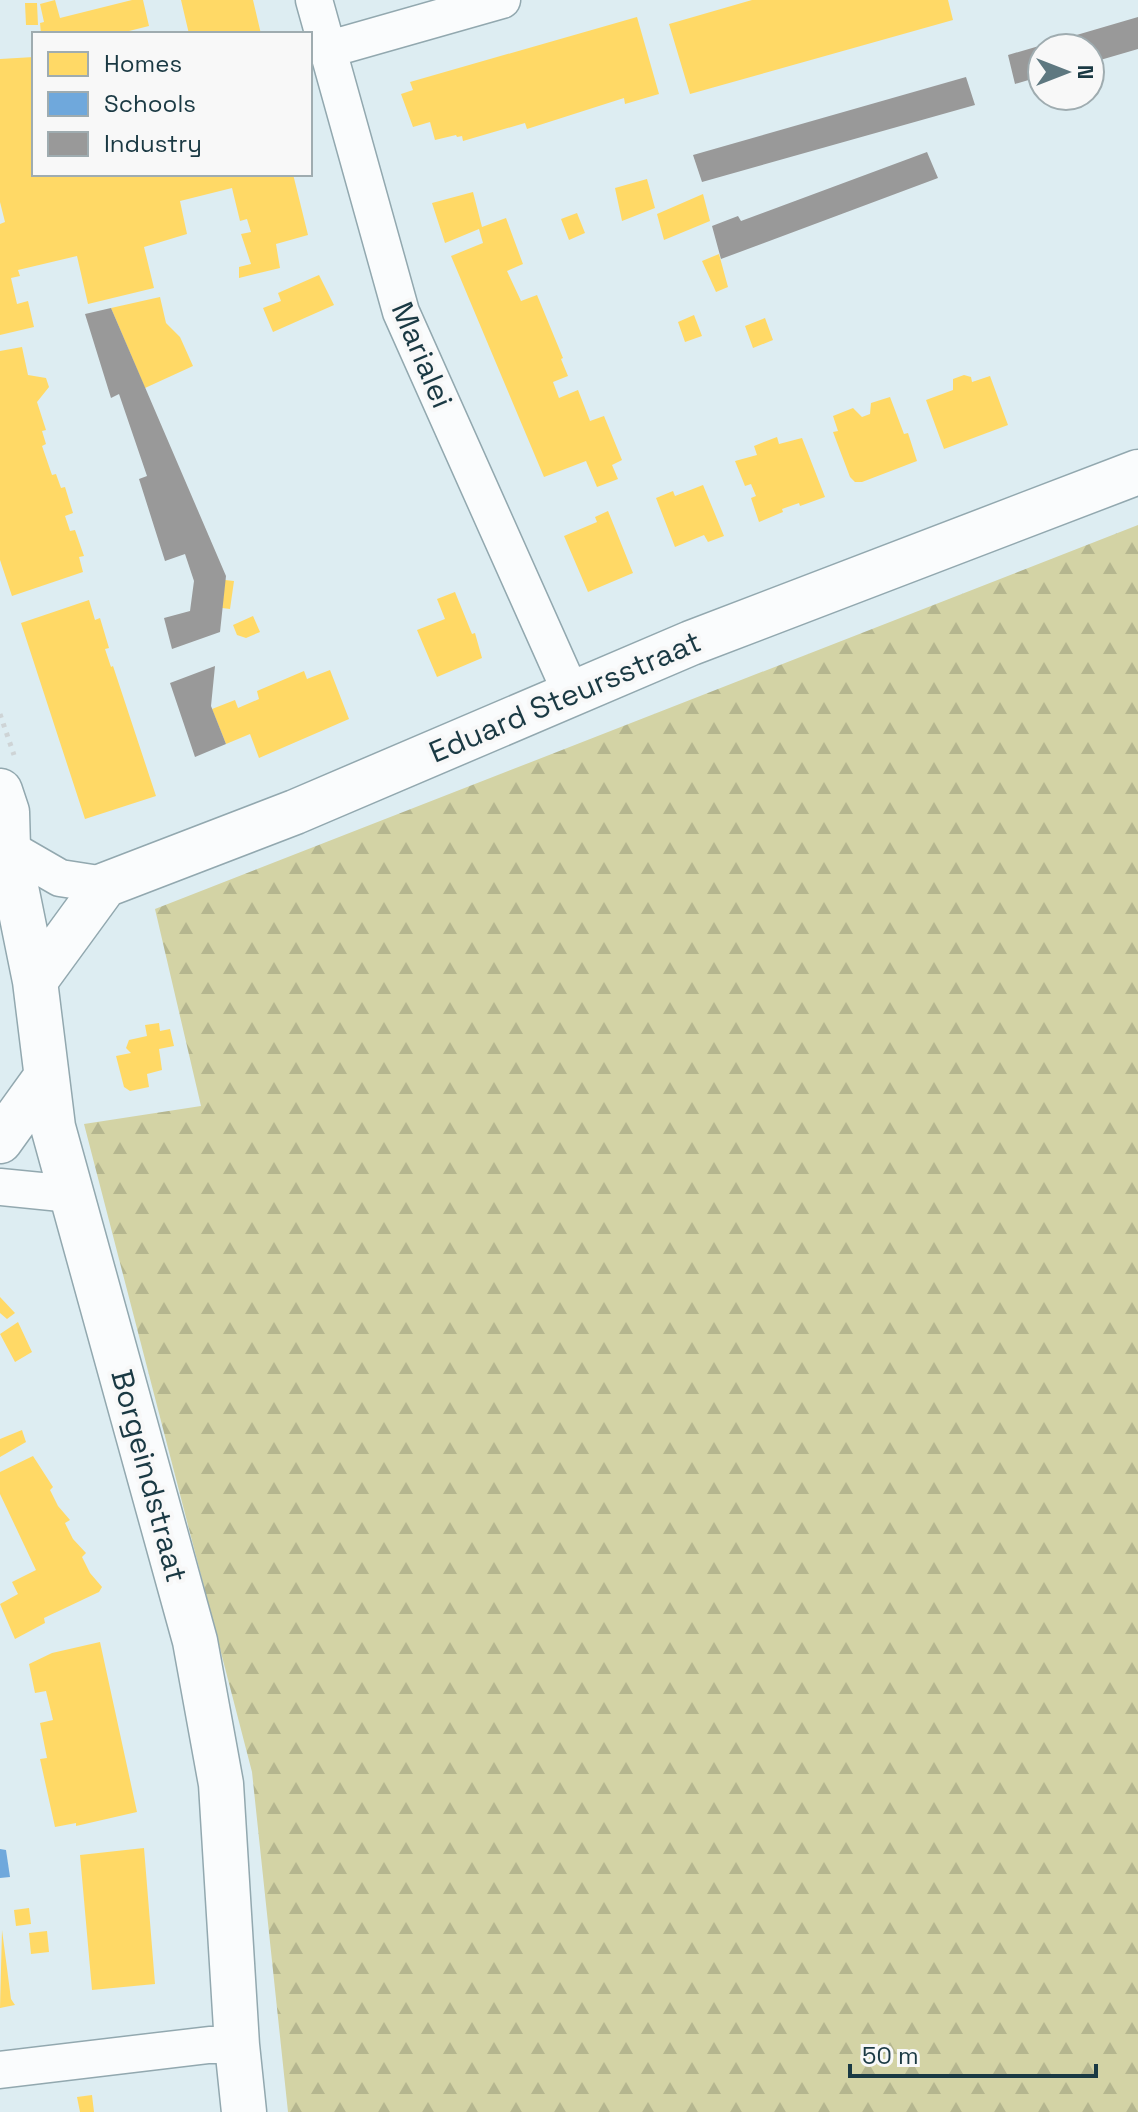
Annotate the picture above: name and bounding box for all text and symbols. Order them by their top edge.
legend [32,32,312,176]
north arrow [1026,32,1106,112]
text: Homes [104,48,182,79]
text: N [1072,65,1100,79]
text: Schools [104,88,196,119]
text: Industry [104,128,202,159]
street label: Marialei [383,296,462,414]
street label: Eduard Steursstraat [423,622,707,771]
street label: Borgeindstraat [102,1365,197,1587]
scale bar [850,2028,1096,2078]
text: 50 m [862,2040,919,2071]

